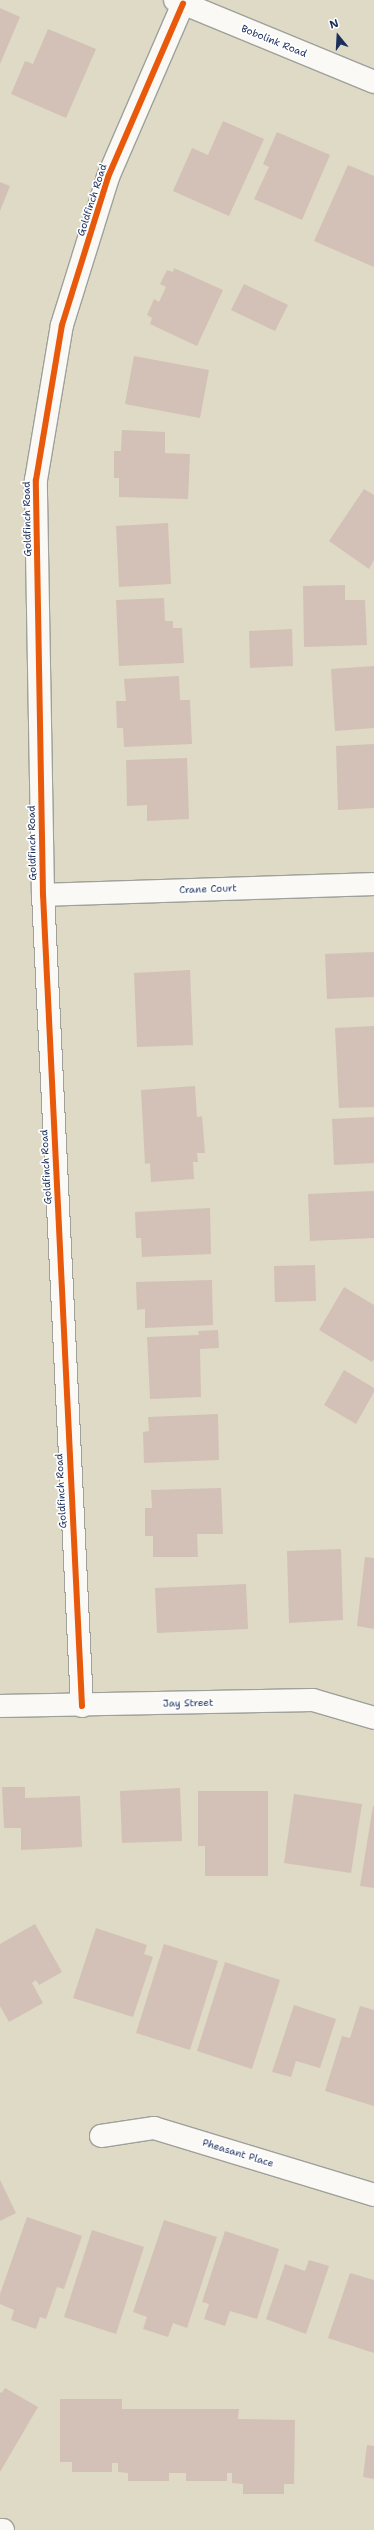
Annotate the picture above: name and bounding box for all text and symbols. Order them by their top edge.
north arrow [318,16,358,56]
text: N [328,16,341,33]
street label: Bobolink Road [239,22,309,60]
street label: Goldfinch Road [75,162,109,238]
street label: Goldfinch Road [20,481,34,557]
street label: Goldfinch Road [25,805,39,881]
street label: Crane Court [179,882,237,896]
street label: Goldfinch Road [38,1129,54,1205]
street label: Goldfinch Road [53,1453,69,1529]
street label: Jay Street [163,1697,213,1709]
street label: Pheasant Place [201,2136,275,2170]

